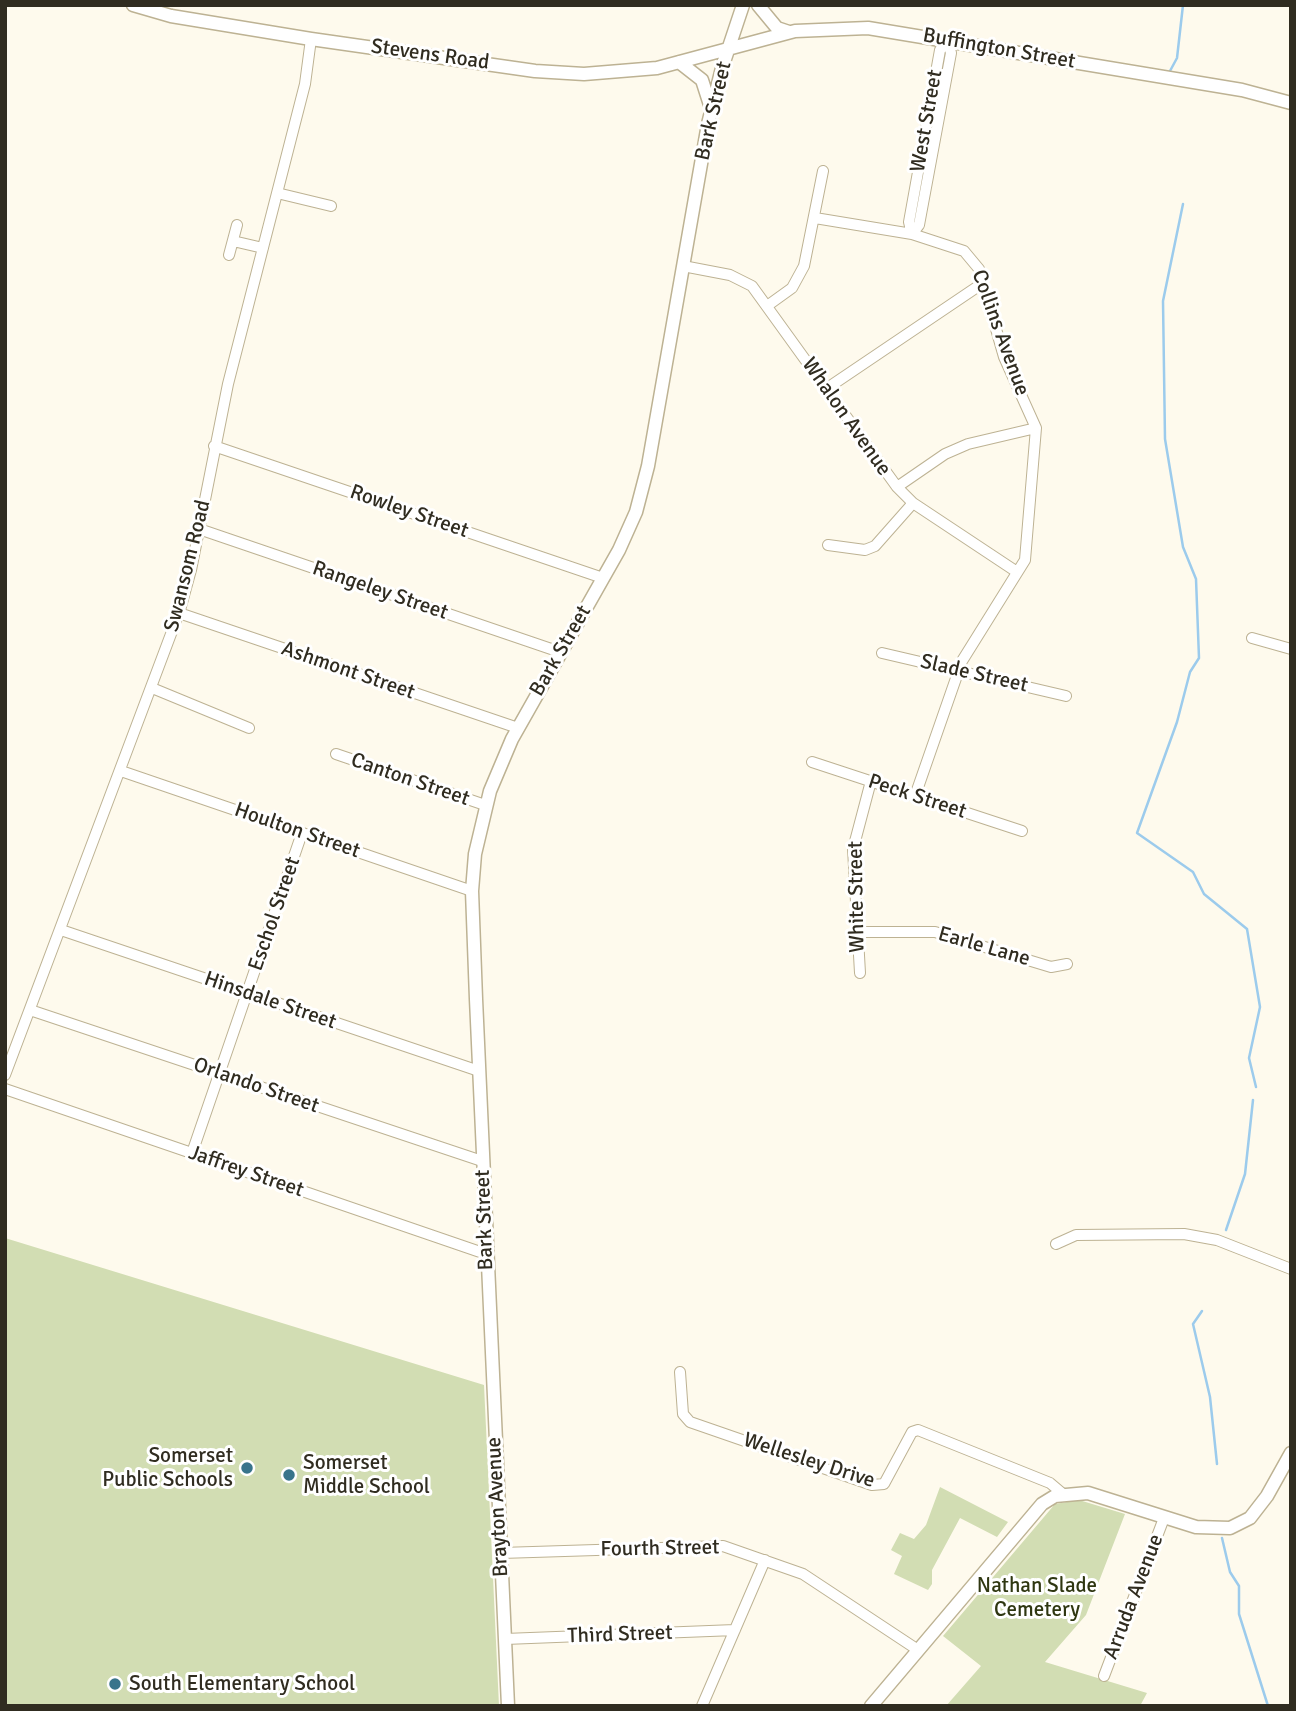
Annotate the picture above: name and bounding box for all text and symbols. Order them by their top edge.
street label: Buffington Street [921,23,1077,75]
street label: Stevens Road [369,34,491,76]
street label: Bark Street [690,59,738,163]
street label: West Street [906,68,948,174]
street label: Collins Avenue [966,267,1034,399]
street label: Whalon Avenue [796,353,896,481]
street label: Rowley Street [346,480,472,544]
street label: Swansom Road [159,498,217,634]
street label: Rangeley Street [309,556,451,626]
street label: Bark Street [525,601,597,701]
street label: Ashmont Street [278,636,418,706]
street label: Slade Street [918,649,1030,699]
street label: Canton Street [348,748,472,812]
street label: Peck Street [865,769,969,825]
street label: Houlton Street [231,798,363,864]
street label: White Street [843,841,871,953]
street label: Eschol Street [244,854,306,974]
street label: Earle Lane [935,922,1033,972]
street label: Hinsdale Street [201,967,339,1035]
street label: Orlando Street [190,1053,322,1119]
street label: Jaffrey Street [185,1141,307,1203]
street label: Bark Street [471,1169,499,1271]
street label: Wellesley Drive [740,1428,878,1494]
street label: Brayton Avenue [482,1436,514,1578]
place label: Somerset Public Schools [102,1443,233,1493]
place label: Somerset Middle School [303,1450,430,1500]
marker: Somerset Public Schools [239,1460,255,1476]
marker: Somerset Middle School [281,1467,297,1483]
street label: Arruda Avenue [1099,1531,1169,1663]
street label: Fourth Street [600,1535,720,1563]
park label: Nathan Slade Cemetery [977,1573,1097,1623]
street label: Third Street [567,1621,673,1649]
place label: South Elementary School [129,1671,355,1697]
marker: South Elementary School [107,1676,123,1692]

